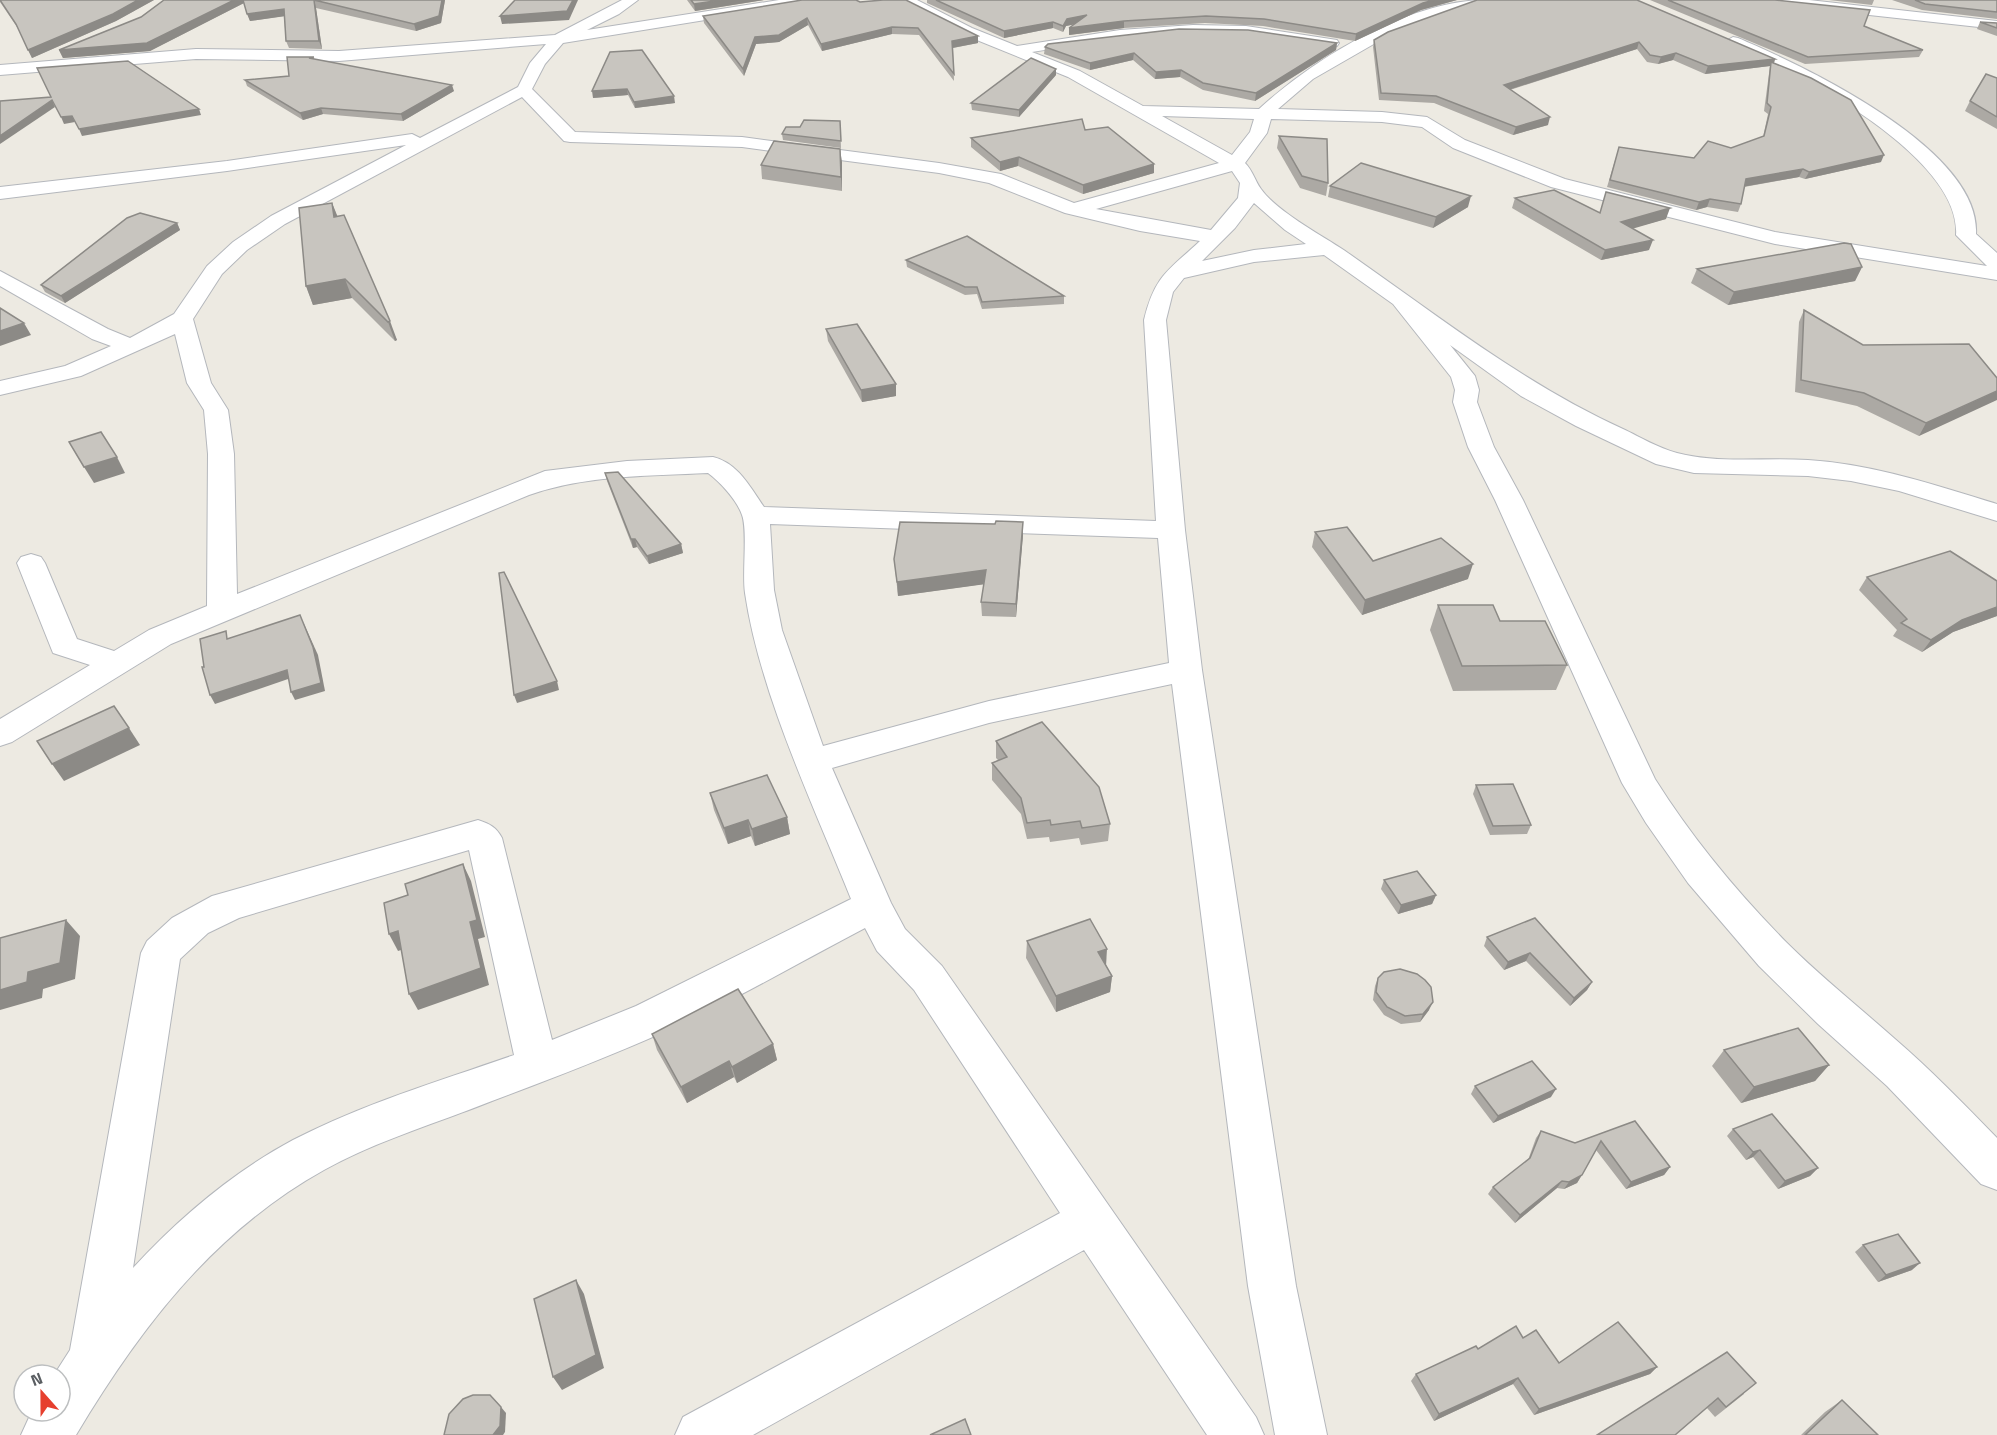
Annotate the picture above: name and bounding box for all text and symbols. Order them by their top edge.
north arrow [12,1363,72,1423]
text: N [27,1366,46,1392]

